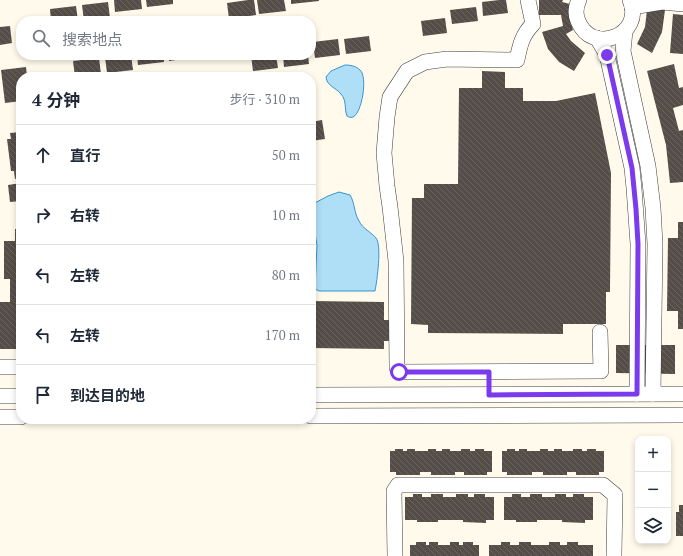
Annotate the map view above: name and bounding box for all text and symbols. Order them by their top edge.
search box [16,16,316,60]
icon: search [30,27,52,49]
text: 搜索地点 [62,29,122,49]
route end [598,46,616,64]
text: 4 分钟 [32,88,80,111]
text: 步行 · 310 m [229,90,300,108]
icon: ahead [32,144,54,166]
text: 直行 [70,145,100,165]
text: 50 m [272,146,300,164]
icon: right [32,204,54,226]
text: 右转 [70,205,100,225]
text: 10 m [272,206,300,224]
icon: left [32,264,54,286]
text: 左转 [70,265,100,285]
text: 80 m [272,266,300,284]
icon: left [32,324,54,346]
text: 左转 [70,325,100,345]
text: 170 m [265,326,300,344]
route start [390,363,408,381]
icon: arrive [32,384,54,406]
text: 到达目的地 [70,385,145,405]
map controls [635,436,671,544]
button: + [635,436,671,472]
button: − [635,472,671,508]
button: layers [635,508,671,544]

